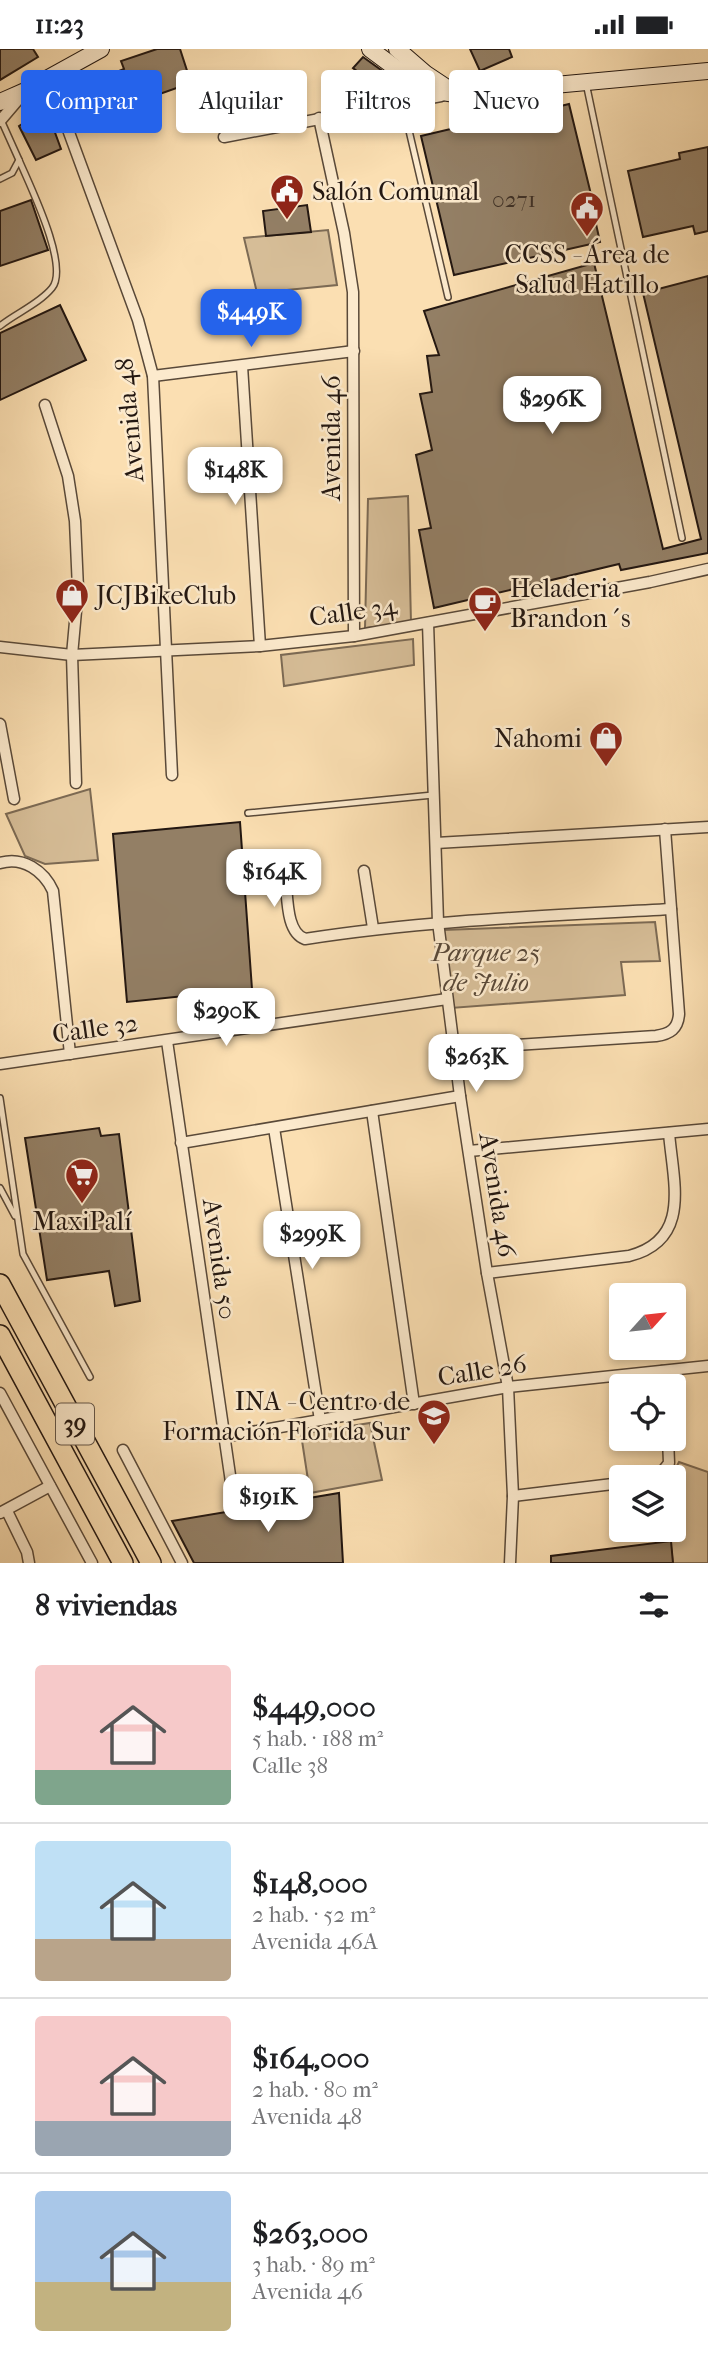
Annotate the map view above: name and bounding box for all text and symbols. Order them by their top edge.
text: 11:23 [35,9,84,40]
chip: Comprar [21,70,162,133]
chip: Alquilar [176,70,307,133]
chip: Filtros [321,70,435,133]
chip: Nuevo [449,70,563,133]
public building icon: Salón Comunal [268,172,306,221]
place label: Salón Comunal [312,176,479,207]
house number: 0271 [492,186,536,213]
public building icon: CCSS - Área de Salud Hatillo [568,189,606,238]
place label: CCSS - Área de Salud Hatillo [504,238,670,300]
pin: $449K [202,289,300,349]
text: $449K [217,298,285,325]
street label: Avenida 48 [109,357,150,484]
street label: Avenida 46 [316,374,347,502]
pin: $296K [503,377,601,436]
text: $296K [519,385,585,412]
pin: $148K [186,447,284,507]
text: $148K [204,456,266,483]
place label: Heladeria Brandon´s [510,573,631,634]
shop icon: JCJBikeClub [53,576,91,625]
place label: JCJBikeClub [94,580,236,611]
cafe icon: Heladeria Brandon´s [466,584,504,633]
street label: Calle 34 [307,590,400,633]
shop icon: Nahomi [587,719,625,768]
place label: Nahomi [494,723,582,754]
pin: $164K [225,849,323,909]
text: $164K [242,858,306,885]
park label: Parque 25 de Julio [430,937,541,998]
pin: $290K [177,989,275,1048]
text: $290K [193,997,259,1024]
street label: Calle 32 [50,1007,140,1050]
pin: $263K [427,1035,525,1094]
text: $263K [444,1043,508,1070]
street label: Avenida 46 [472,1130,523,1260]
supermarket icon: MaxiPalí [63,1156,101,1205]
street label: Avenida 50 [196,1196,243,1321]
place label: MaxiPalí [32,1206,132,1237]
pin: $299K [263,1211,361,1271]
text: $299K [279,1220,345,1247]
north arrow [609,1283,686,1360]
map controls [609,1283,686,1542]
street label: Calle 26 [435,1348,530,1393]
button: locate [609,1374,686,1451]
place label: INA - Centro de Formación Florida Sur [162,1386,410,1447]
school or university icon: INA - Centro de Formación Florida Sur [415,1397,453,1446]
road number: 39 [56,1403,94,1444]
button: layers [609,1465,686,1542]
pin: $191K [219,1475,317,1534]
text: $191K [239,1483,297,1510]
icon: filters [635,1586,673,1624]
text: 8 viviendas [35,1588,177,1623]
text: $449,000 [252,1690,376,1725]
icon: home [91,1693,175,1777]
text: 5 hab. · 188 m² [252,1725,383,1752]
text: Calle 38 [252,1752,328,1779]
text: $148,000 [252,1866,368,1901]
icon: home [91,1869,175,1953]
text: 2 hab. · 52 m² [252,1901,376,1928]
text: Avenida 46A [252,1928,378,1955]
text: $164,000 [252,2041,370,2076]
icon: home [91,2044,175,2128]
text: 2 hab. · 80 m² [252,2076,378,2103]
text: Avenida 48 [252,2103,362,2130]
text: $263,000 [252,2216,368,2251]
icon: home [91,2219,175,2303]
text: 3 hab. · 89 m² [252,2251,375,2278]
text: Avenida 46 [252,2278,363,2305]

